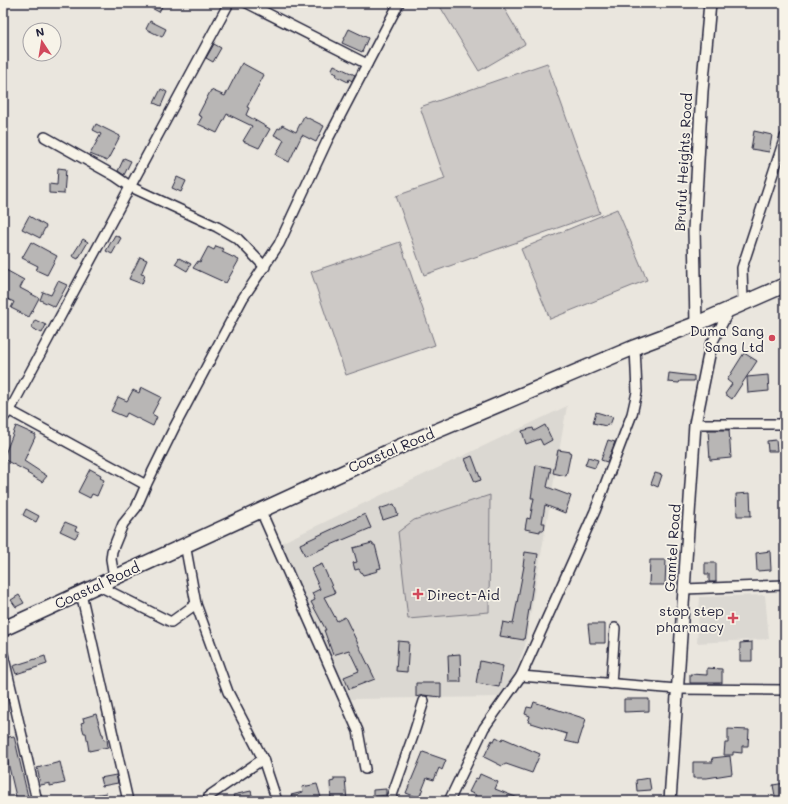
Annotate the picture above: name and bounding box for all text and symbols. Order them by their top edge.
north arrow [22,22,62,62]
text: N [34,24,45,40]
street label: Brufut Heights Road [670,92,696,232]
place label: Duma Sang Sang Ltd [690,321,764,356]
marker: Duma Sang Sang Ltd [767,333,777,343]
street label: Coastal Road [345,423,437,477]
street label: Gamtel Road [659,503,685,593]
street label: Coastal Road [51,557,143,613]
place label: Direct-Aid [427,585,500,604]
marker: Direct-Aid [412,588,424,600]
place label: stop step pharmacy [656,601,724,636]
marker: stop step pharmacy [727,612,739,624]

